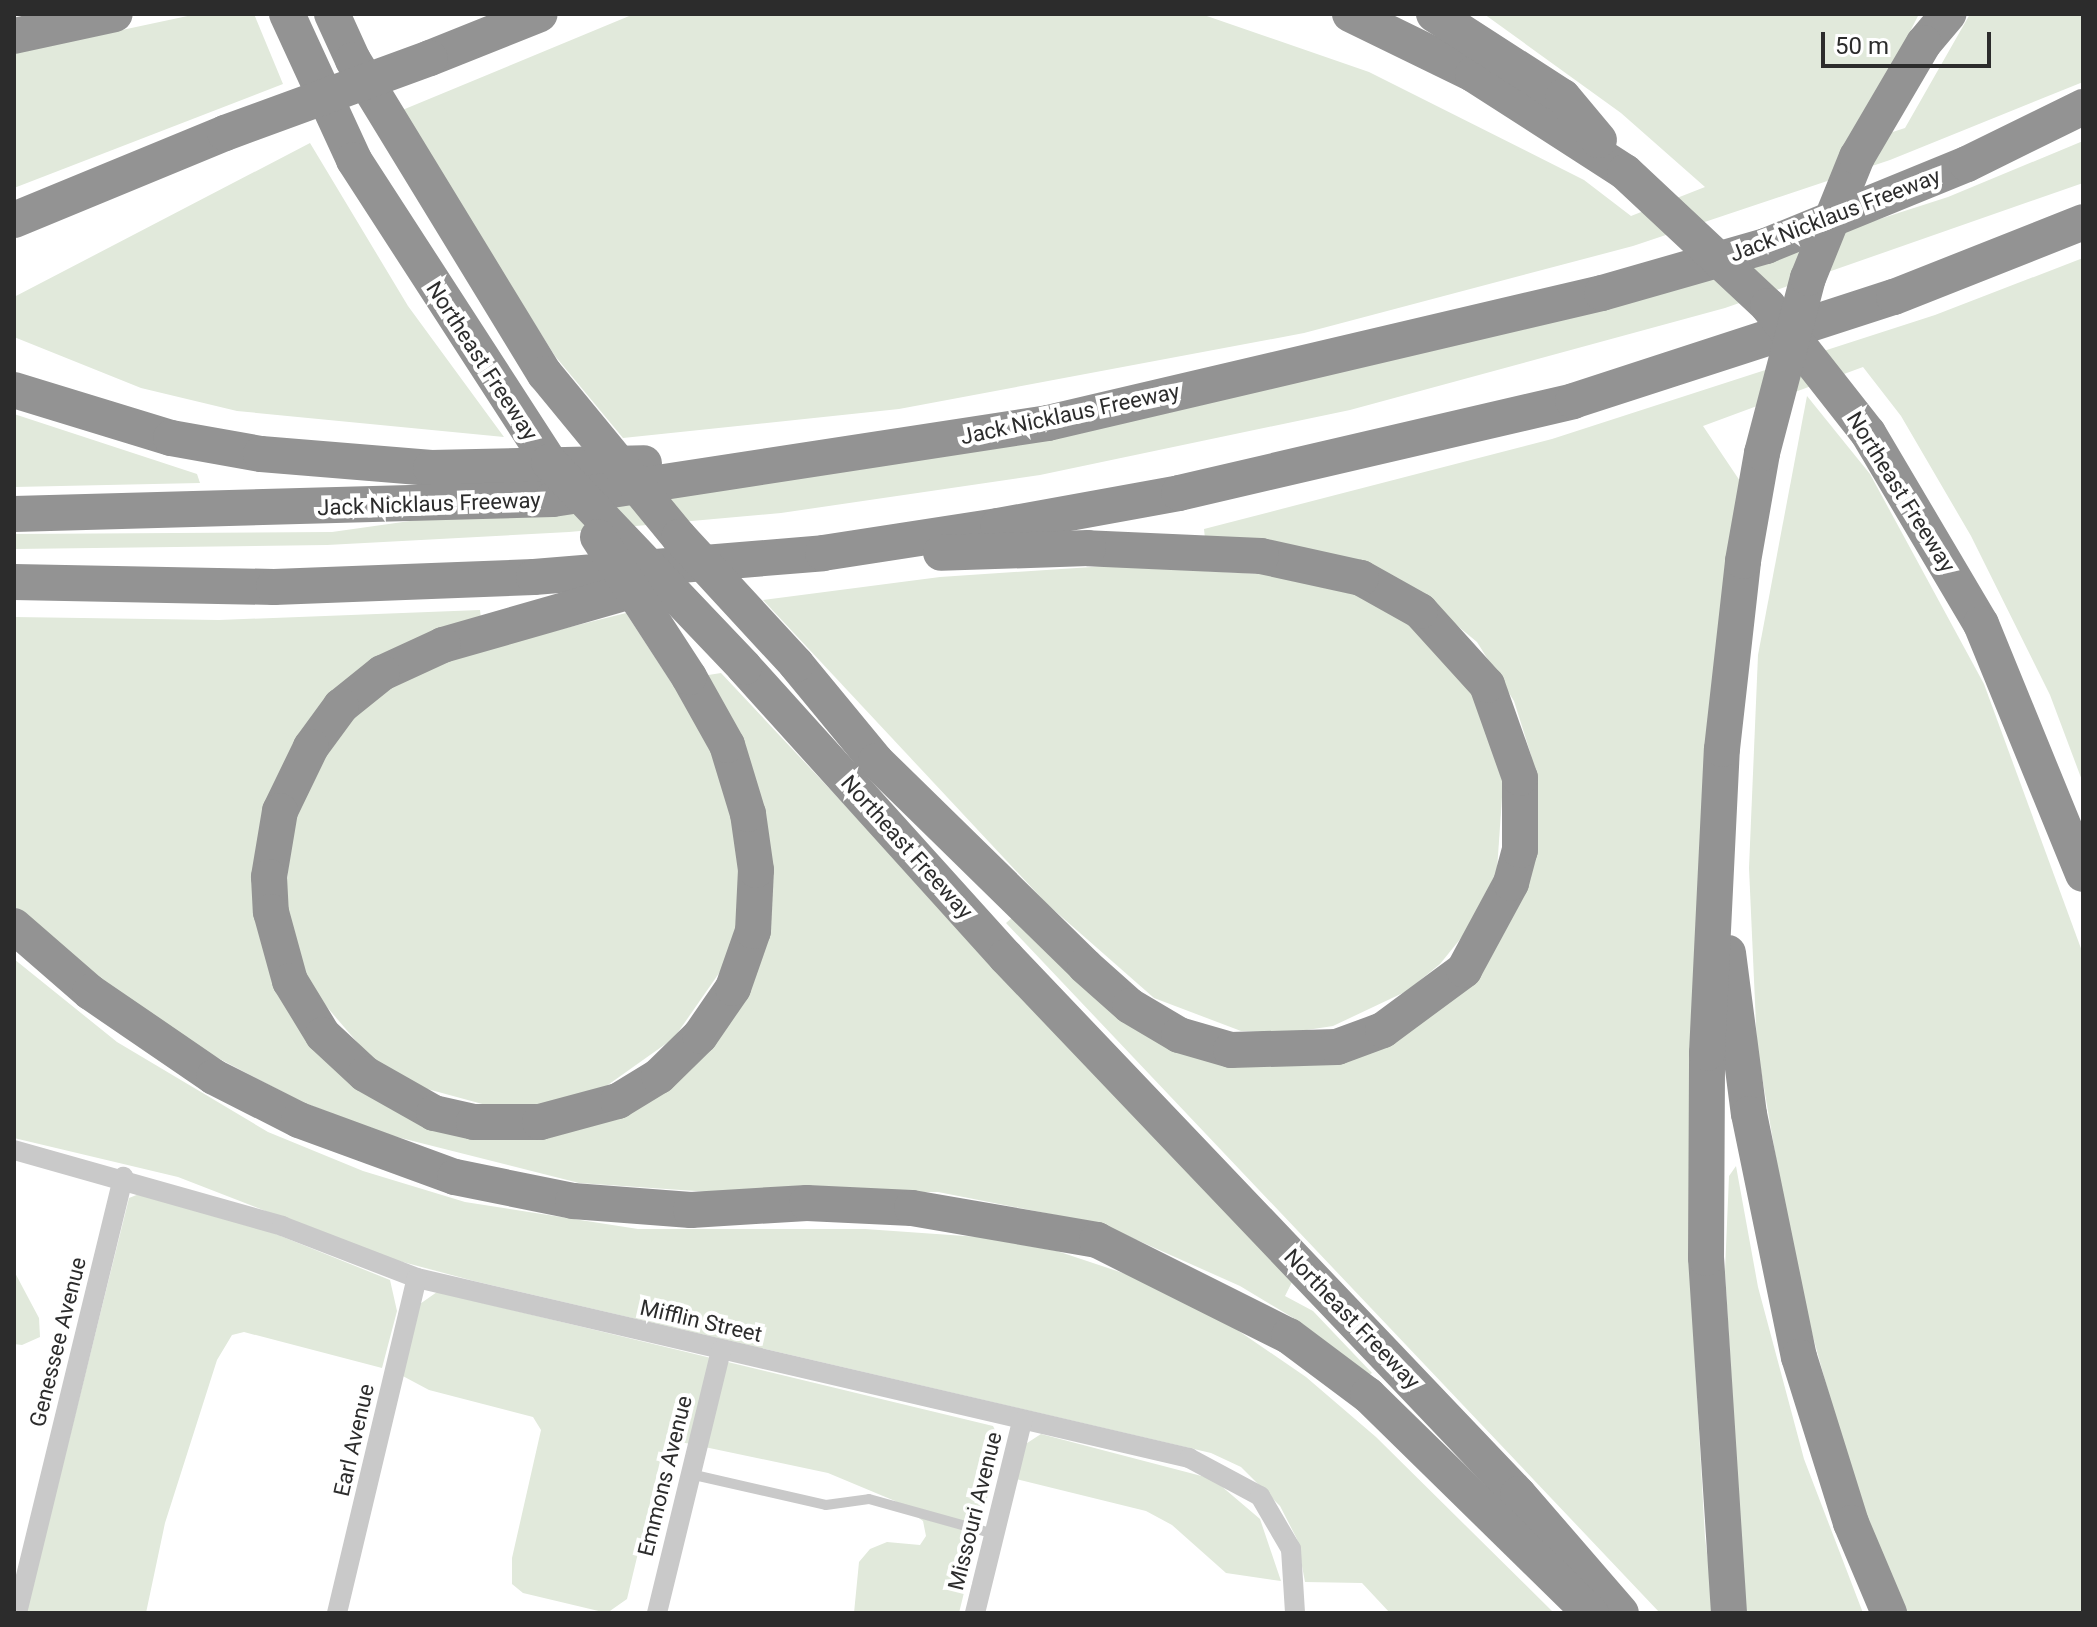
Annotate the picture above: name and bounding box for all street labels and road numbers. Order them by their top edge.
street label: Jack Nicklaus Freeway [1726,163,1944,267]
street label: Northeast Freeway [421,276,543,446]
street label: Jack Nicklaus Freeway [958,378,1182,450]
street label: Northeast Freeway [1841,407,1961,577]
street label: Jack Nicklaus Freeway [317,487,541,521]
street label: Northeast Freeway [835,770,979,924]
street label: Northeast Freeway [1278,1244,1426,1394]
street label: Genessee Avenue [24,1254,92,1430]
street label: Mifflin Street [637,1294,765,1348]
street label: Earl Avenue [328,1381,380,1499]
street label: Emmons Avenue [632,1393,698,1559]
street label: Missouri Avenue [943,1429,1007,1593]

